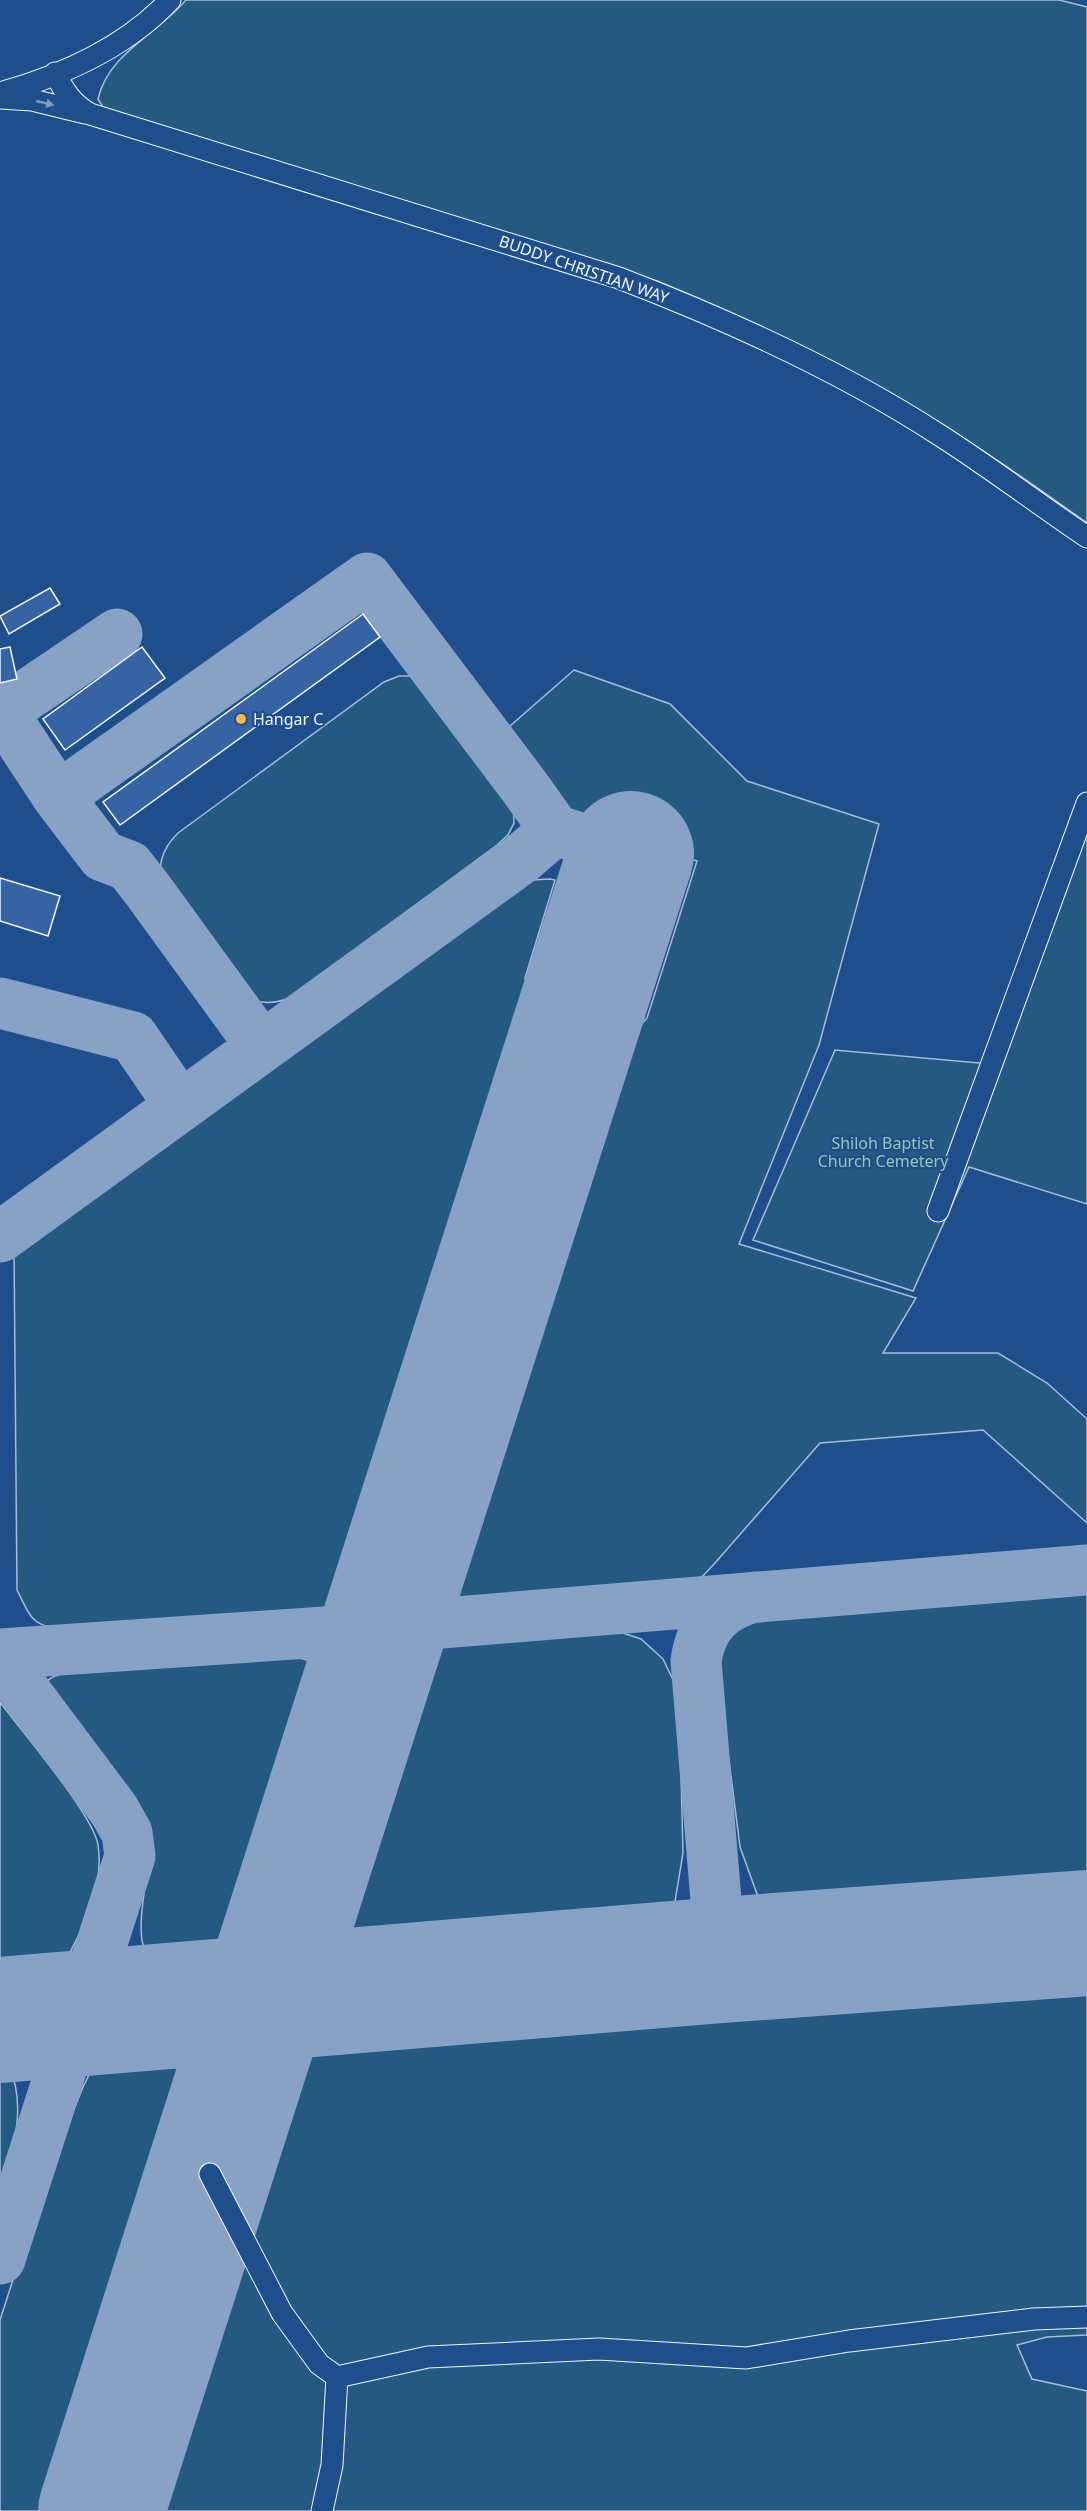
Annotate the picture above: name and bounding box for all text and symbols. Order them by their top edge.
one-way arrow [36,99,54,109]
street label: BUDDY CHRISTIAN WAY [496,230,673,309]
place label: Hangar C [253,708,323,730]
marker: Hangar C [234,712,248,726]
park label: Shiloh Baptist Church Cemetery [818,1132,949,1172]

